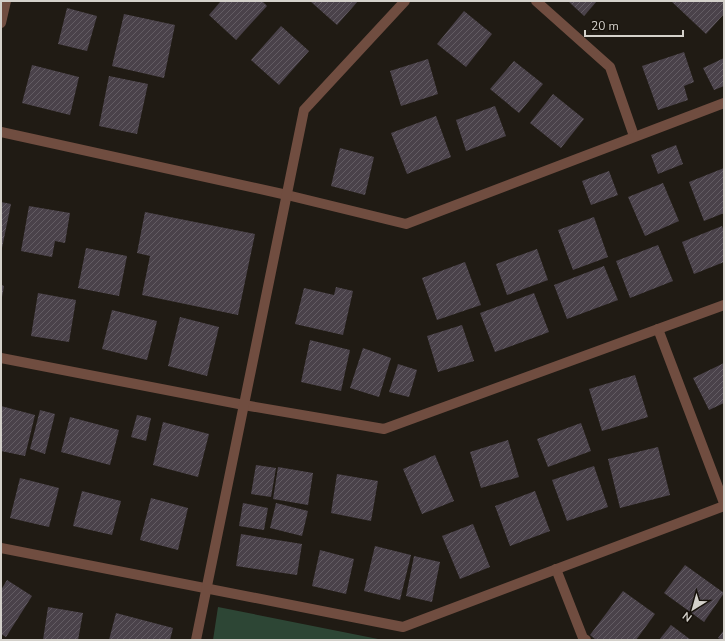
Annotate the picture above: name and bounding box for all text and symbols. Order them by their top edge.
scale bar [585,12,683,38]
text: 20 m [591,18,619,34]
north arrow [673,589,713,629]
text: N [679,608,695,625]

